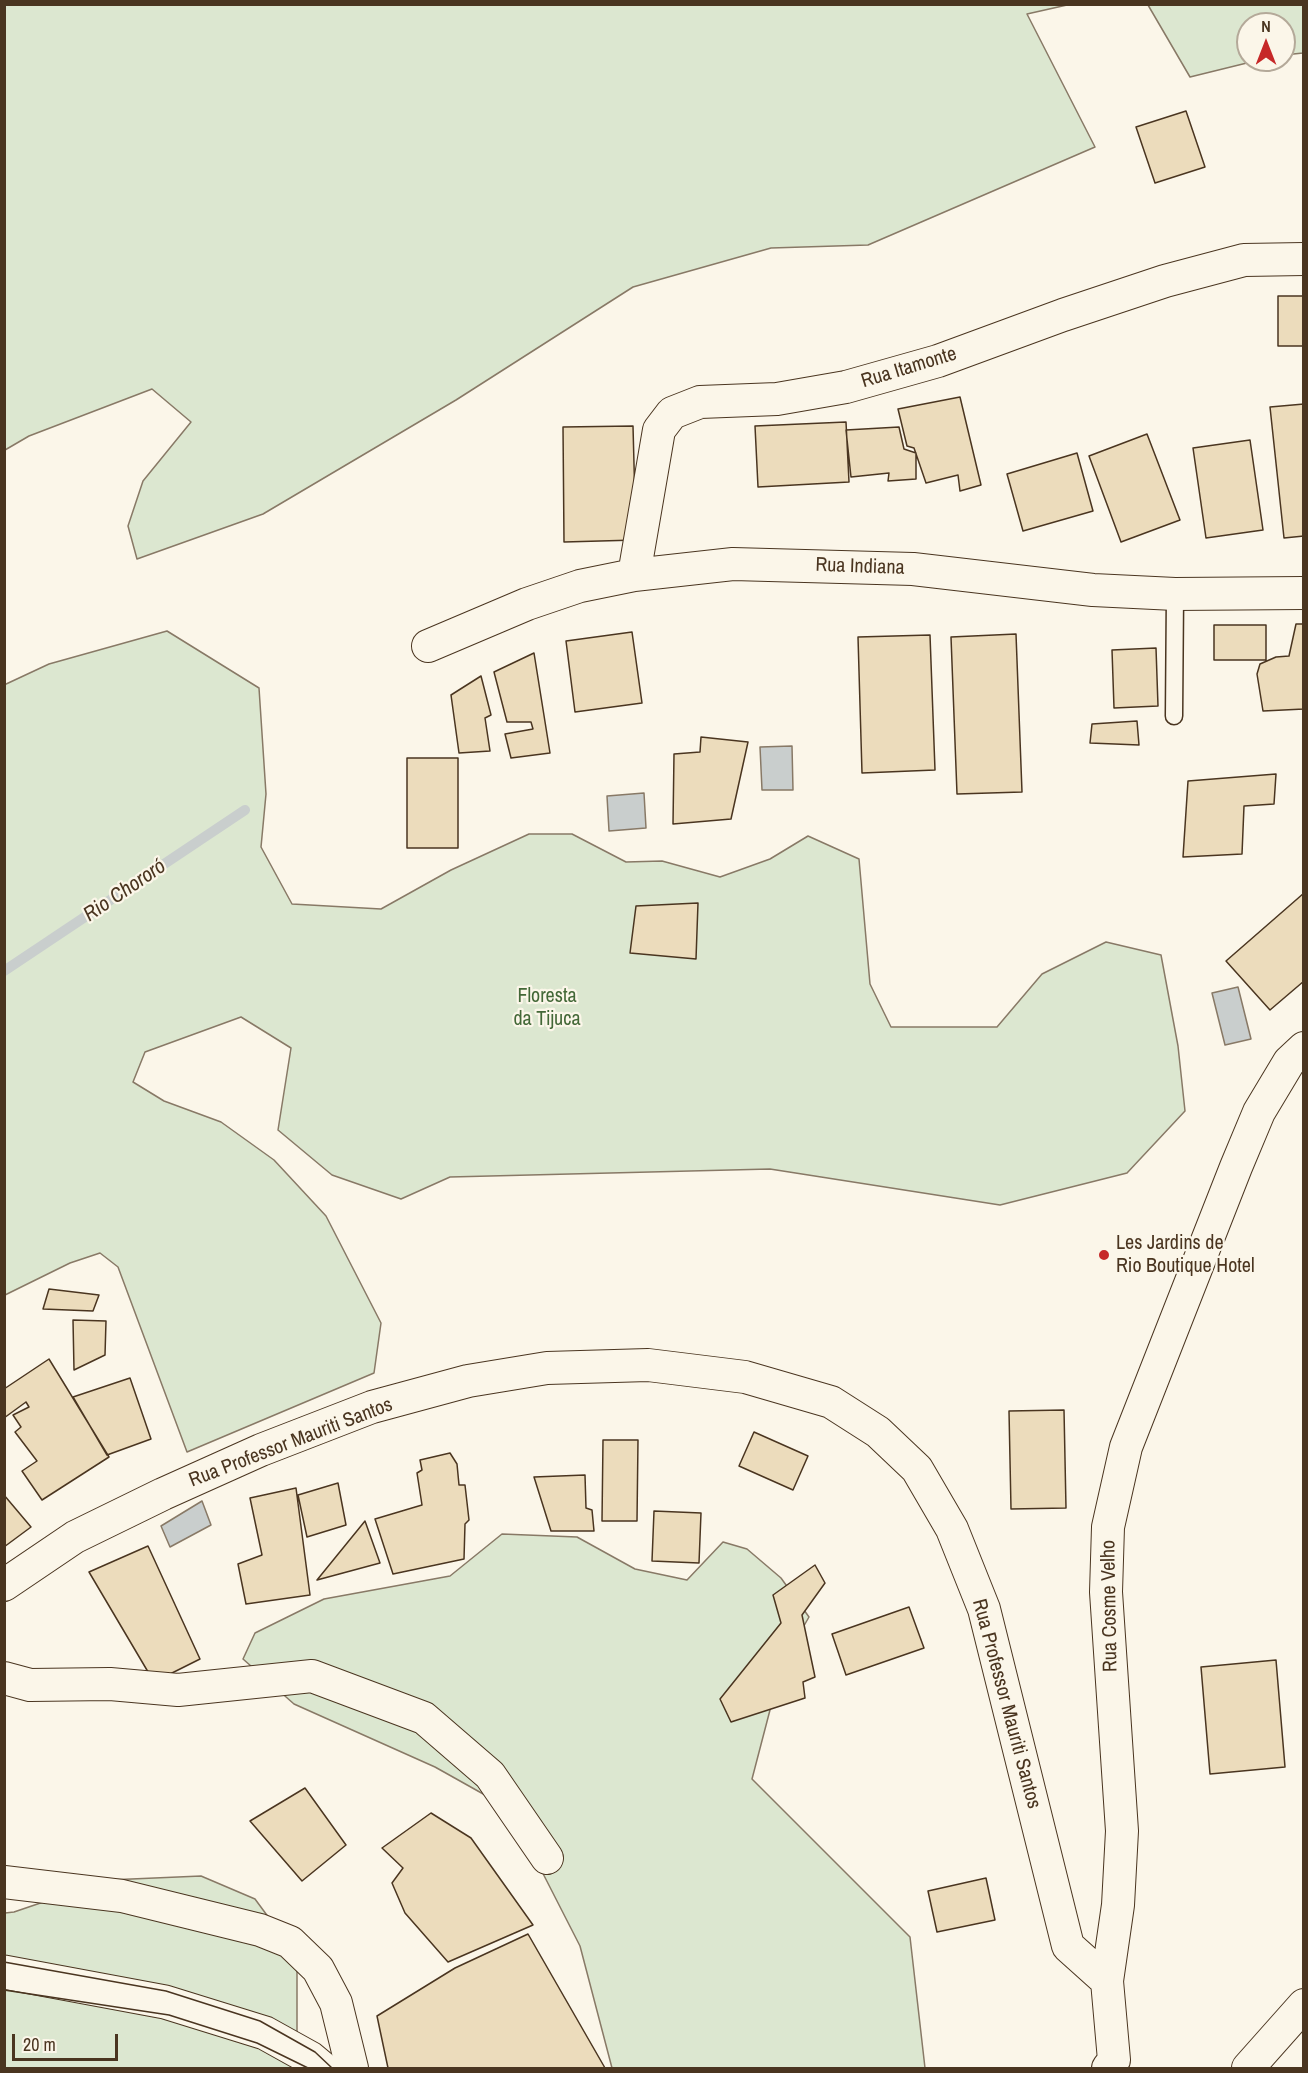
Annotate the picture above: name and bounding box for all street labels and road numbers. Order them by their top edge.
street label: Rua Itamonte [858,342,960,394]
street label: Rua Indiana [815,553,905,581]
street label: Rua Professor Mauriti Santos [186,1393,396,1493]
street label: Rua Cosme Velho [1097,1540,1123,1672]
street label: Rua Professor Mauriti Santos [966,1597,1046,1811]

